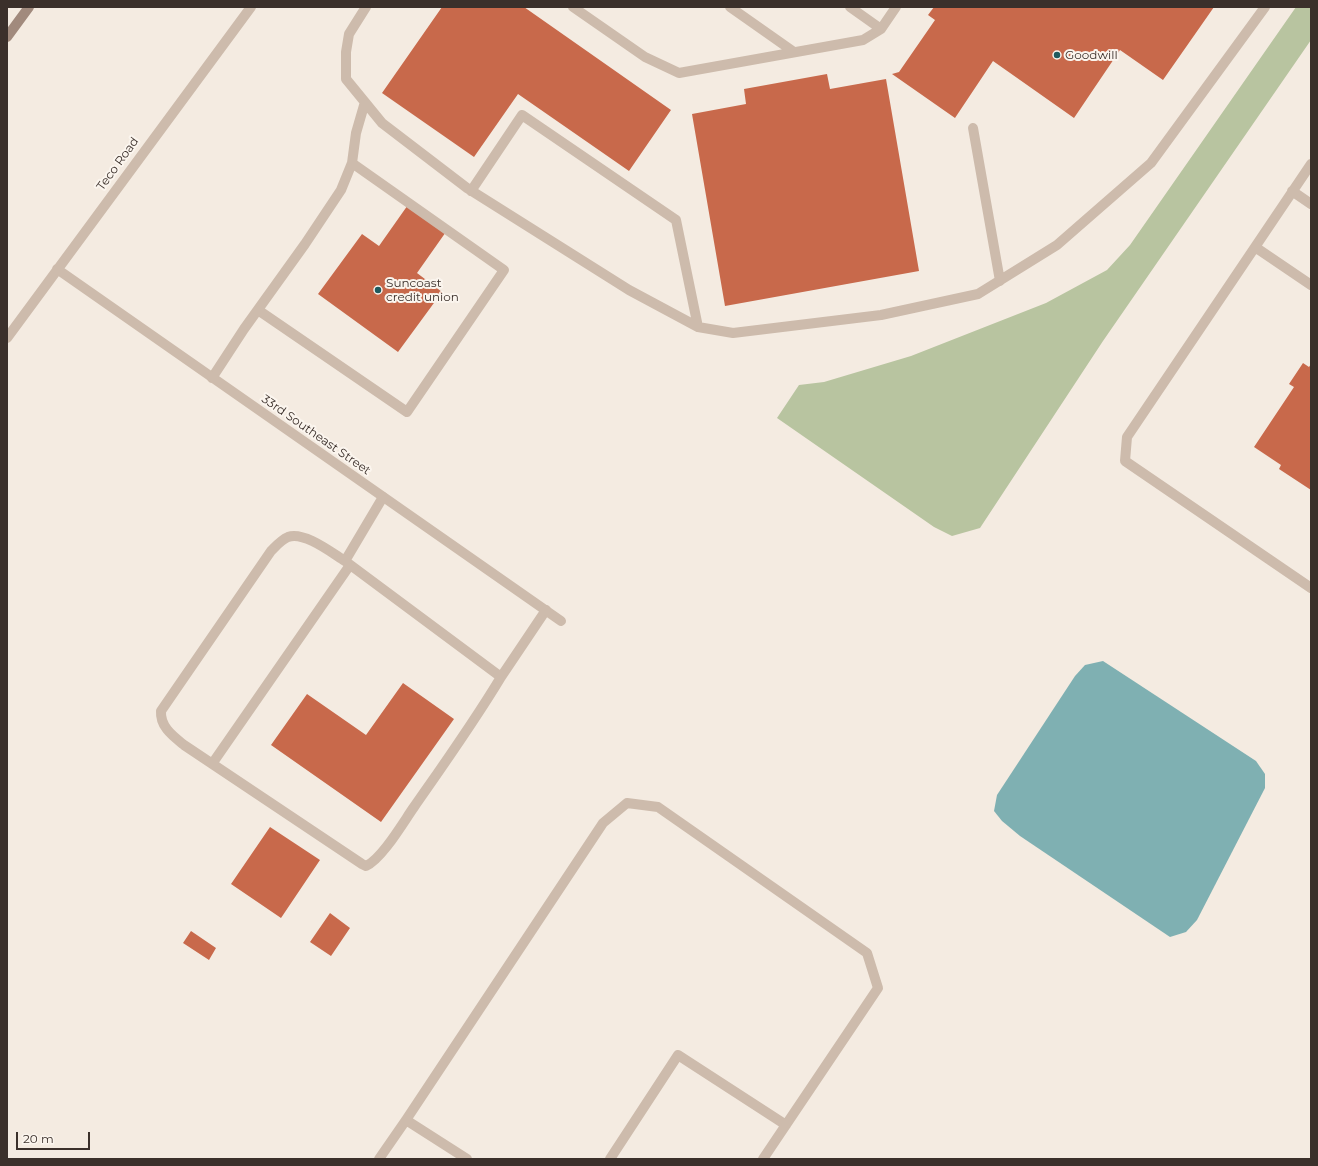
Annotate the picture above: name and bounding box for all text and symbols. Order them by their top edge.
place label: Goodwill [1065,48,1118,62]
marker: Goodwill [1052,50,1062,60]
street label: Teco Road [94,135,142,193]
place label: Suncoast credit union [386,276,459,304]
marker: Suncoast credit union [373,285,383,295]
street label: 33rd Southeast Street [259,392,373,478]
scale bar [18,1124,92,1150]
text: 20 m [23,1131,54,1146]

